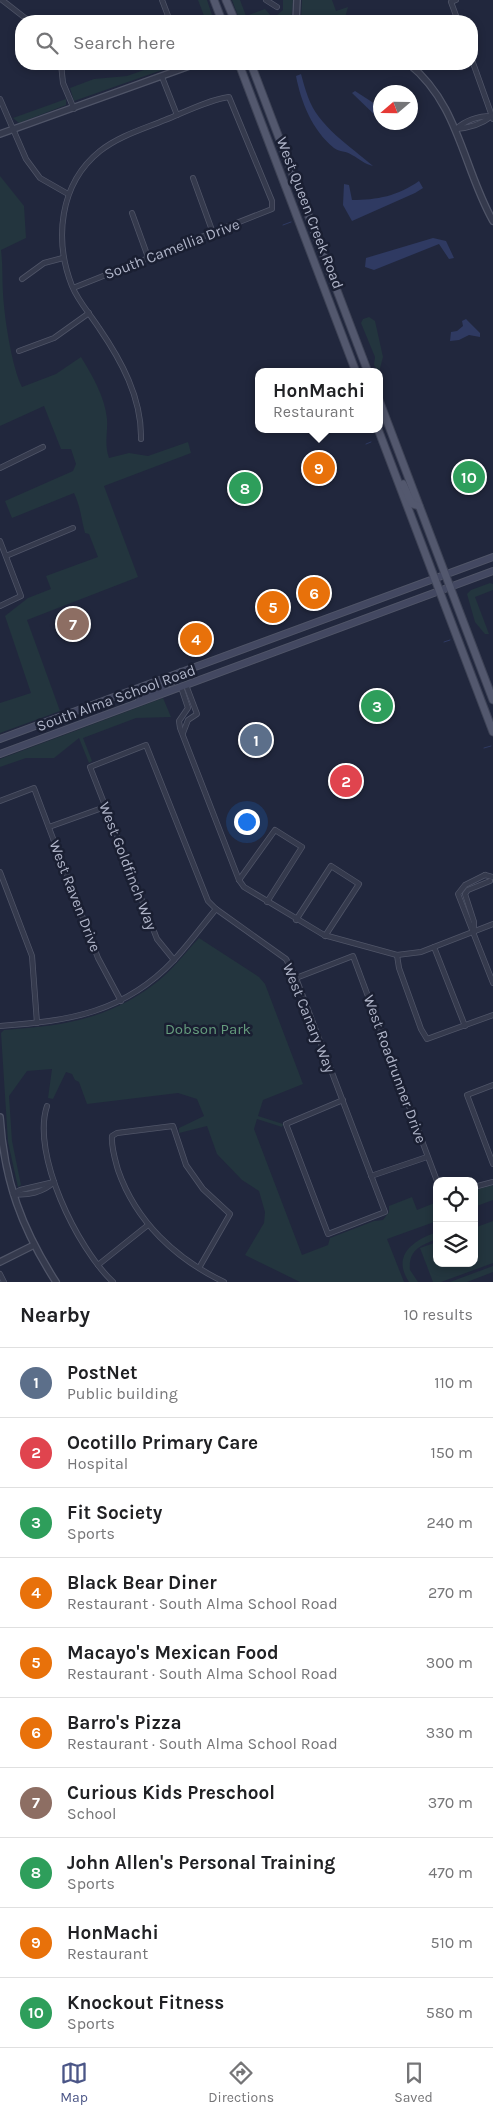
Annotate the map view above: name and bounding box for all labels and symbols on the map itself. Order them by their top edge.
north arrow [373,85,418,130]
street label: West Queen Creek Road [273,135,347,291]
street label: South Camellia Drive [102,215,242,283]
pin: 9 [303,449,335,487]
pin: 10 [453,458,485,496]
pin: 8 [229,469,261,507]
pin: 6 [298,574,330,612]
pin: 5 [257,588,289,626]
pin: 7 [57,605,89,643]
pin: 4 [180,620,212,658]
street label: South Alma School Road [34,661,198,735]
pin: 3 [361,687,393,725]
pin: 1 [240,721,272,759]
pin: 2 [330,762,362,800]
street label: West Goldfinch Way [95,799,161,933]
your location [234,809,260,835]
street label: West Raven Drive [45,838,105,954]
street label: West Canary Way [279,961,339,1075]
street label: West Roadrunner Drive [360,992,430,1146]
park label: Dobson Park [165,1020,251,1038]

